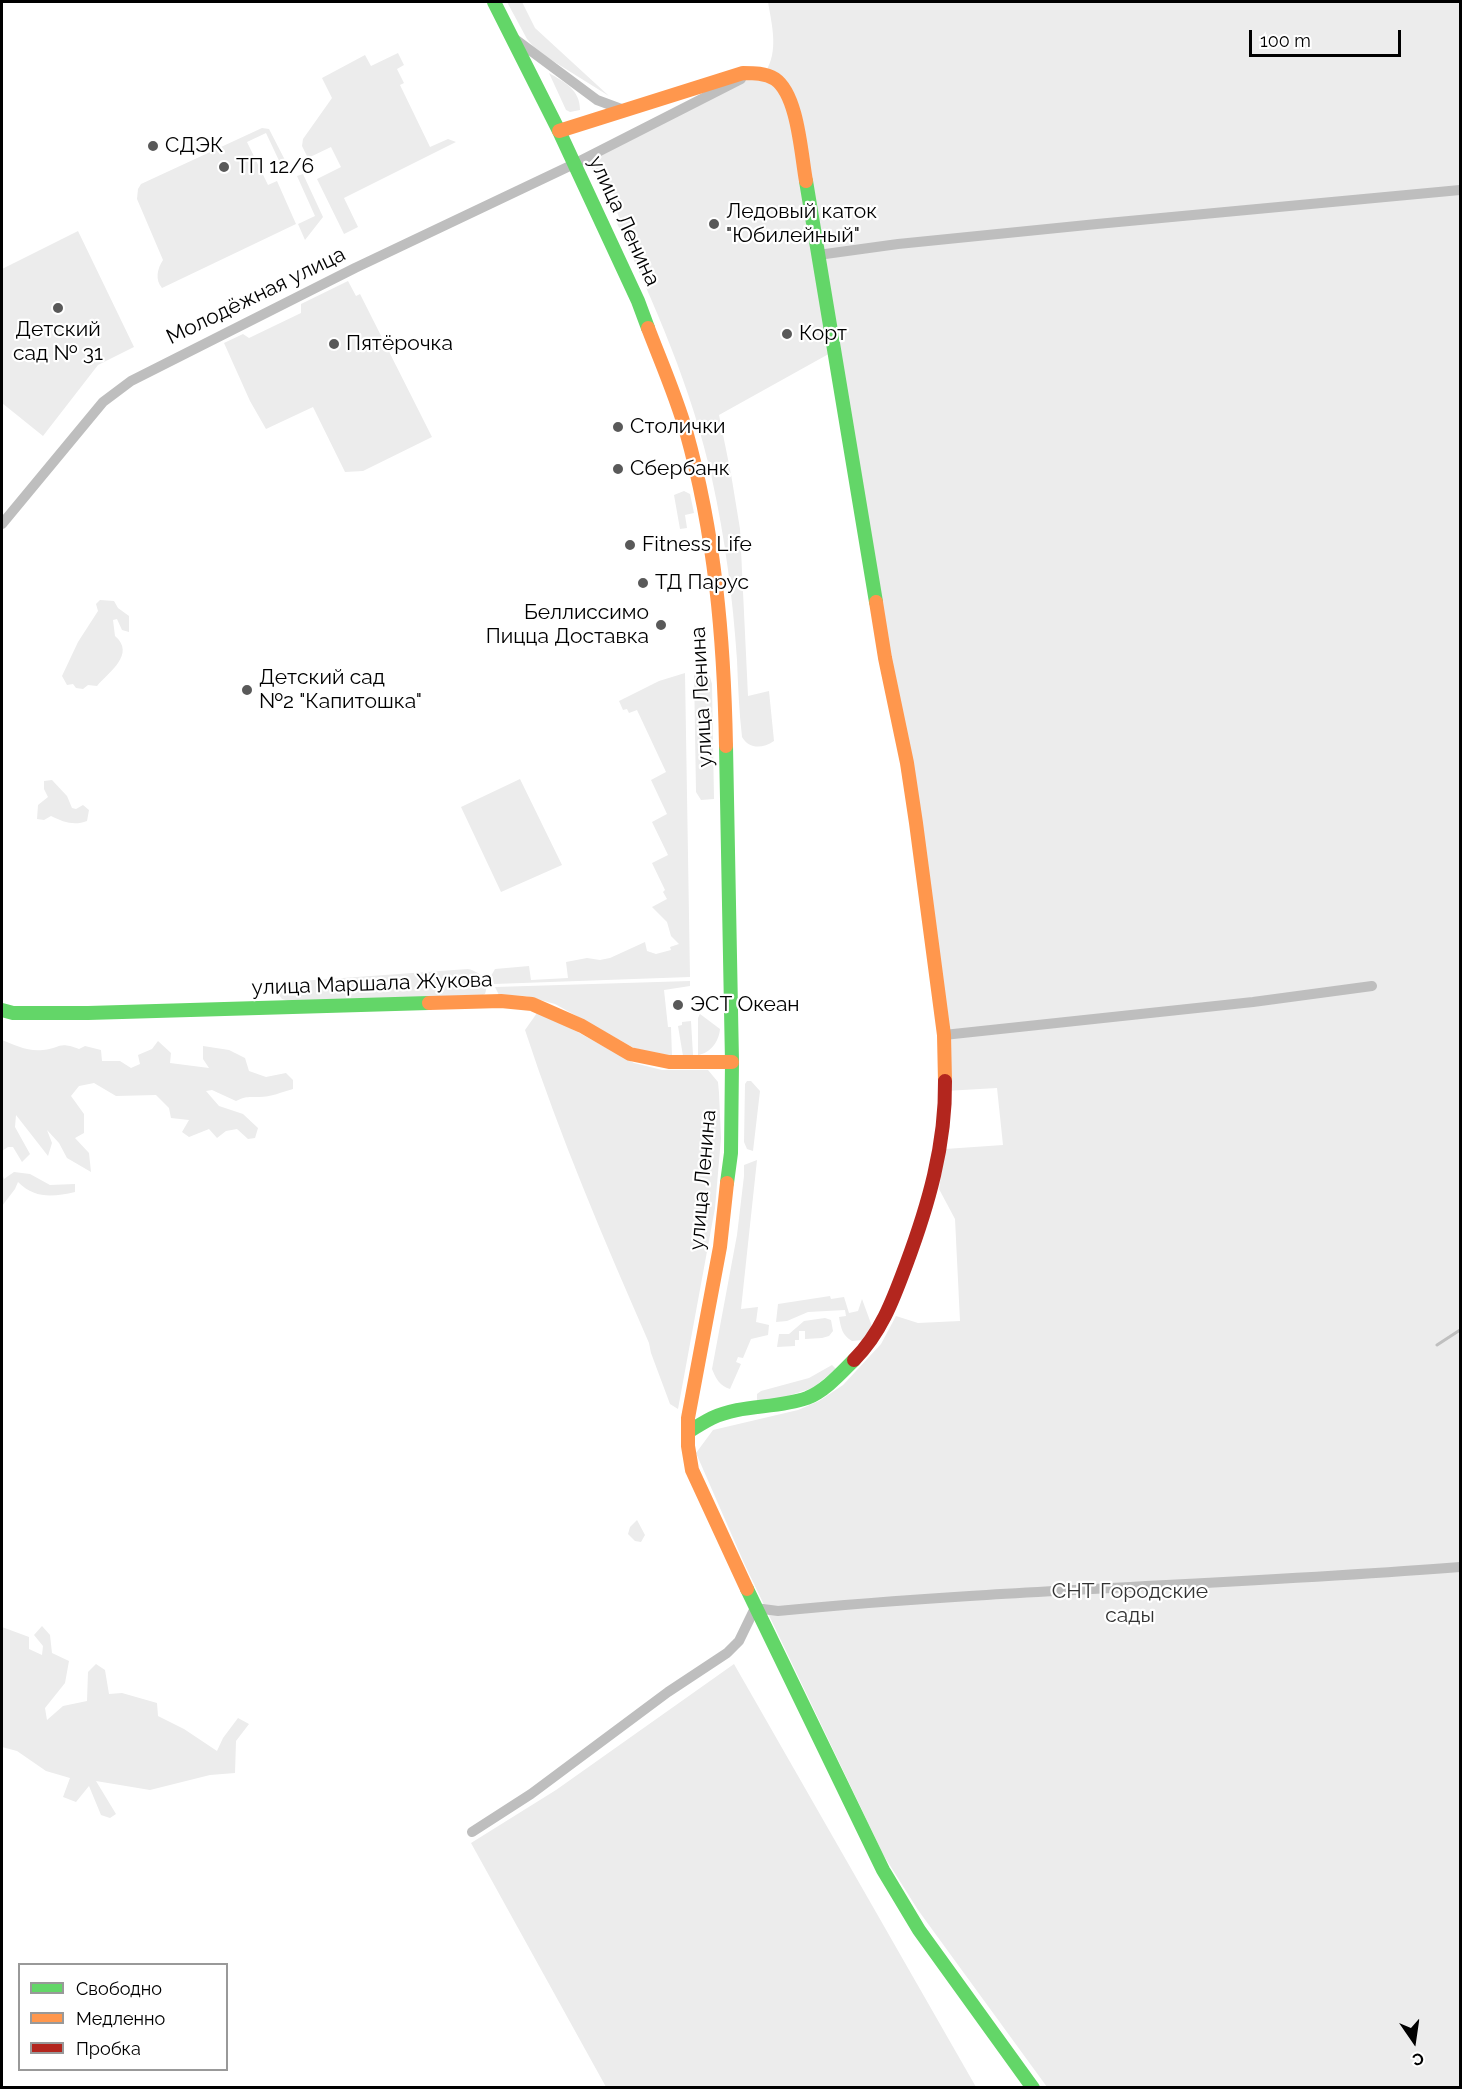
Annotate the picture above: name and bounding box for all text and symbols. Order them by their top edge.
scale bar [1252,18,1404,56]
text: 100 m [1260,30,1311,51]
place label: СДЭК [165,133,223,159]
marker: СДЭК [146,139,160,153]
street label: улица Ленина [583,152,665,290]
place label: ТП 12/6 [236,154,314,180]
marker: ТП 12/6 [217,160,231,174]
place label: Ледовый каток "Юбилейный" [726,199,877,249]
marker: Ледовый каток "Юбилейный" [707,217,721,231]
street label: Молодёжная улица [163,242,349,350]
marker: Детский сад № 31 [51,301,65,315]
place label: Детский сад № 31 [13,317,103,367]
place label: Корт [799,321,847,347]
marker: Корт [780,327,794,341]
place label: Пятёрочка [346,331,453,357]
marker: Пятёрочка [327,337,341,351]
place label: Столички [630,414,726,440]
marker: Столички [611,420,625,434]
place label: Сбербанк [630,456,730,482]
marker: Сбербанк [611,462,625,476]
place label: Fitness Life [642,532,752,558]
marker: Fitness Life [623,538,637,552]
place label: ТД Парус [655,570,749,596]
marker: ТД Парус [636,576,650,590]
place label: Беллиссимо Пицца Доставка [486,600,649,650]
marker: Беллиссимо Пицца Доставка [654,618,668,632]
street label: улица Ленина [686,626,718,768]
place label: Детский сад №2 "Капитошка" [259,665,422,715]
marker: Детский сад №2 "Капитошка" [240,683,254,697]
street label: улица Маршала Жукова [251,967,493,1001]
place label: ЭСТ Океан [690,992,800,1018]
marker: ЭСТ Океан [671,998,685,1012]
street label: улица Ленина [684,1109,722,1251]
park label: СНТ Городские сады [1052,1579,1208,1629]
legend [18,1963,228,2071]
text: Свободно [76,1978,162,1999]
text: Медленно [76,2008,165,2029]
north arrow [1384,2011,1444,2071]
text: Пробка [76,2038,141,2059]
text: С [1411,2049,1426,2070]

